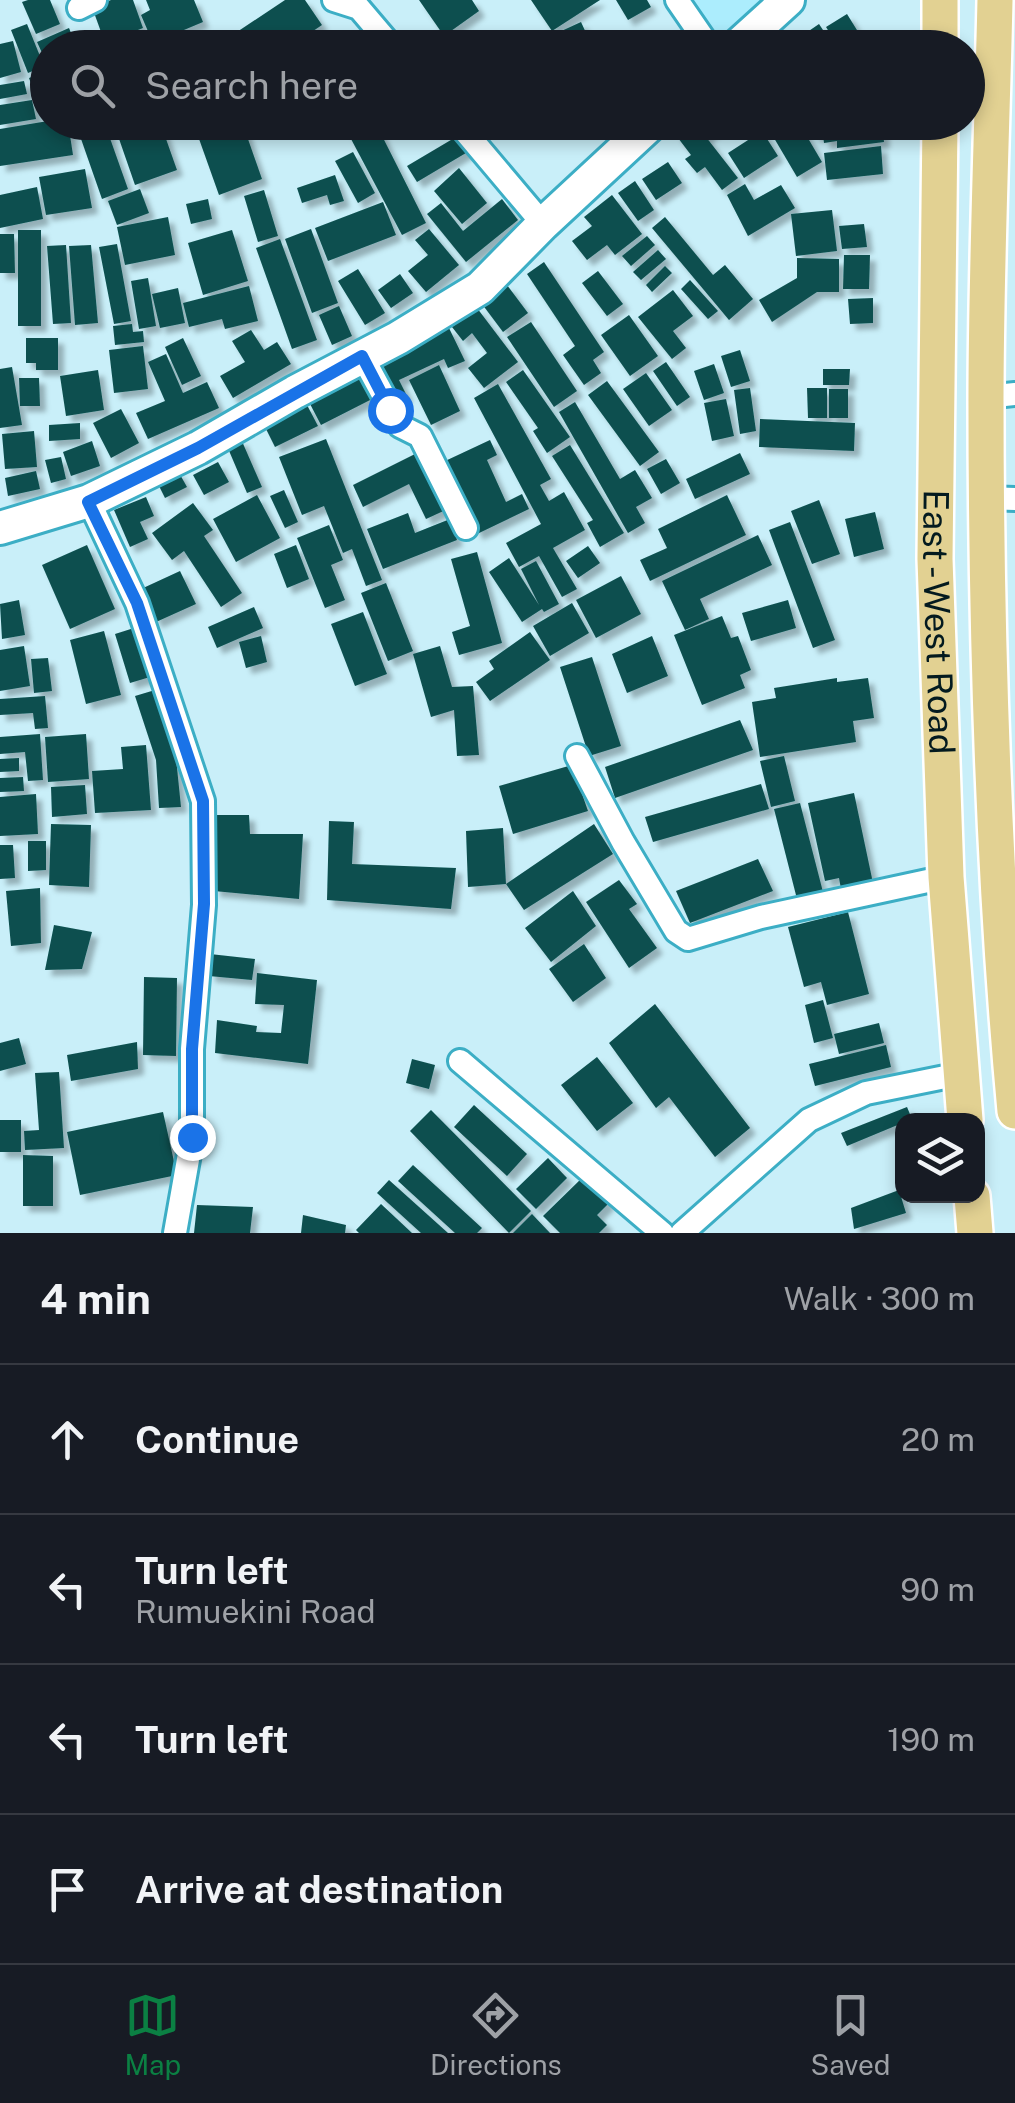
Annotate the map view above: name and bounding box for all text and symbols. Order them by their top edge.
search box [30,30,985,140]
icon: search [65,58,120,113]
text: Search here [145,63,358,108]
route start [368,388,414,434]
street label: East - West Road [915,489,963,755]
map controls [895,1113,985,1203]
button: layers [895,1113,985,1203]
route end [170,1115,216,1161]
text: 4 min [40,1274,151,1323]
text: Walk · 300 m [784,1280,975,1317]
icon: ahead [40,1412,95,1467]
text: Continue [135,1417,299,1462]
text: 20 m [901,1421,975,1458]
text: Turn left [135,1548,289,1593]
icon: left [40,1562,95,1617]
text: 90 m [900,1571,975,1608]
text: Rumuekini Road [135,1593,376,1630]
icon: left [40,1712,95,1767]
text: Turn left [135,1717,289,1762]
text: 190 m [887,1721,975,1758]
icon: arrive [40,1862,95,1917]
text: Arrive at destination [135,1867,503,1912]
tab: Map [124,1988,181,2081]
tab: Directions [430,1988,562,2081]
tab: Saved [810,1988,891,2081]

